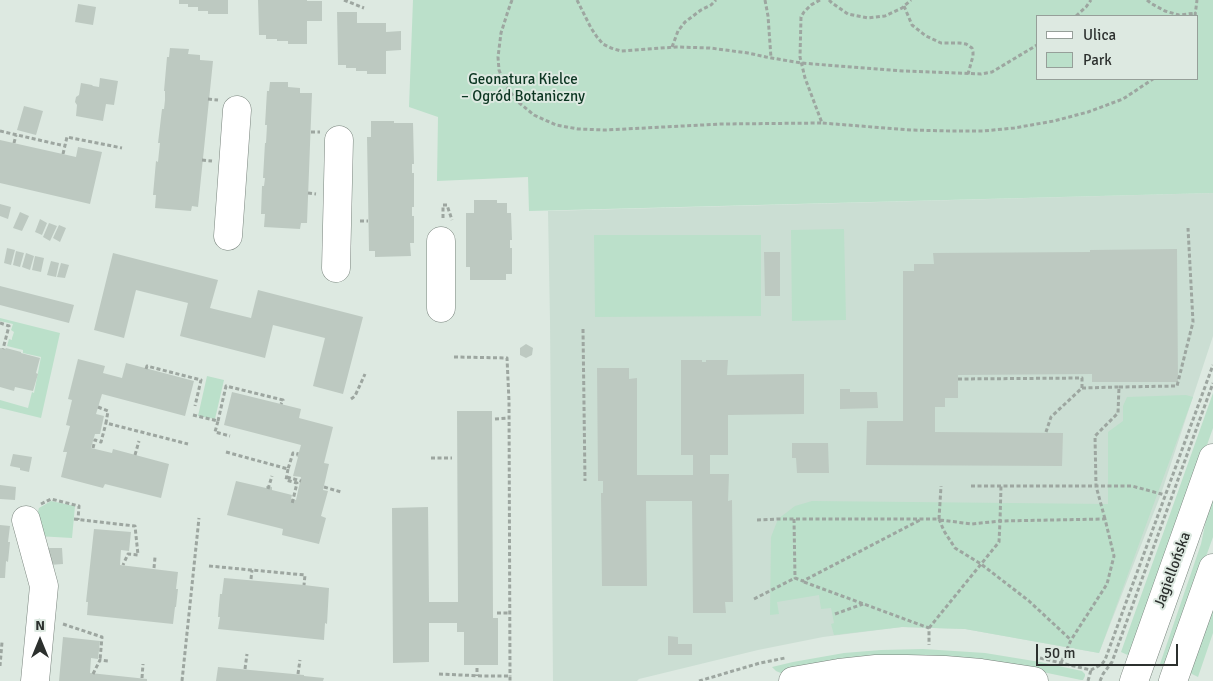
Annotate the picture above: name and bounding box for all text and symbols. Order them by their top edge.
legend [1036,15,1198,80]
text: Ulica [1083,26,1116,44]
text: Park [1083,51,1112,69]
park label: Geonatura Kielce – Ogród Botaniczny [461,71,585,106]
street label: Jagiellońska [1151,530,1195,610]
north arrow [15,616,65,666]
text: N [35,617,45,634]
scale bar [1038,634,1180,666]
text: 50 m [1044,644,1075,662]

